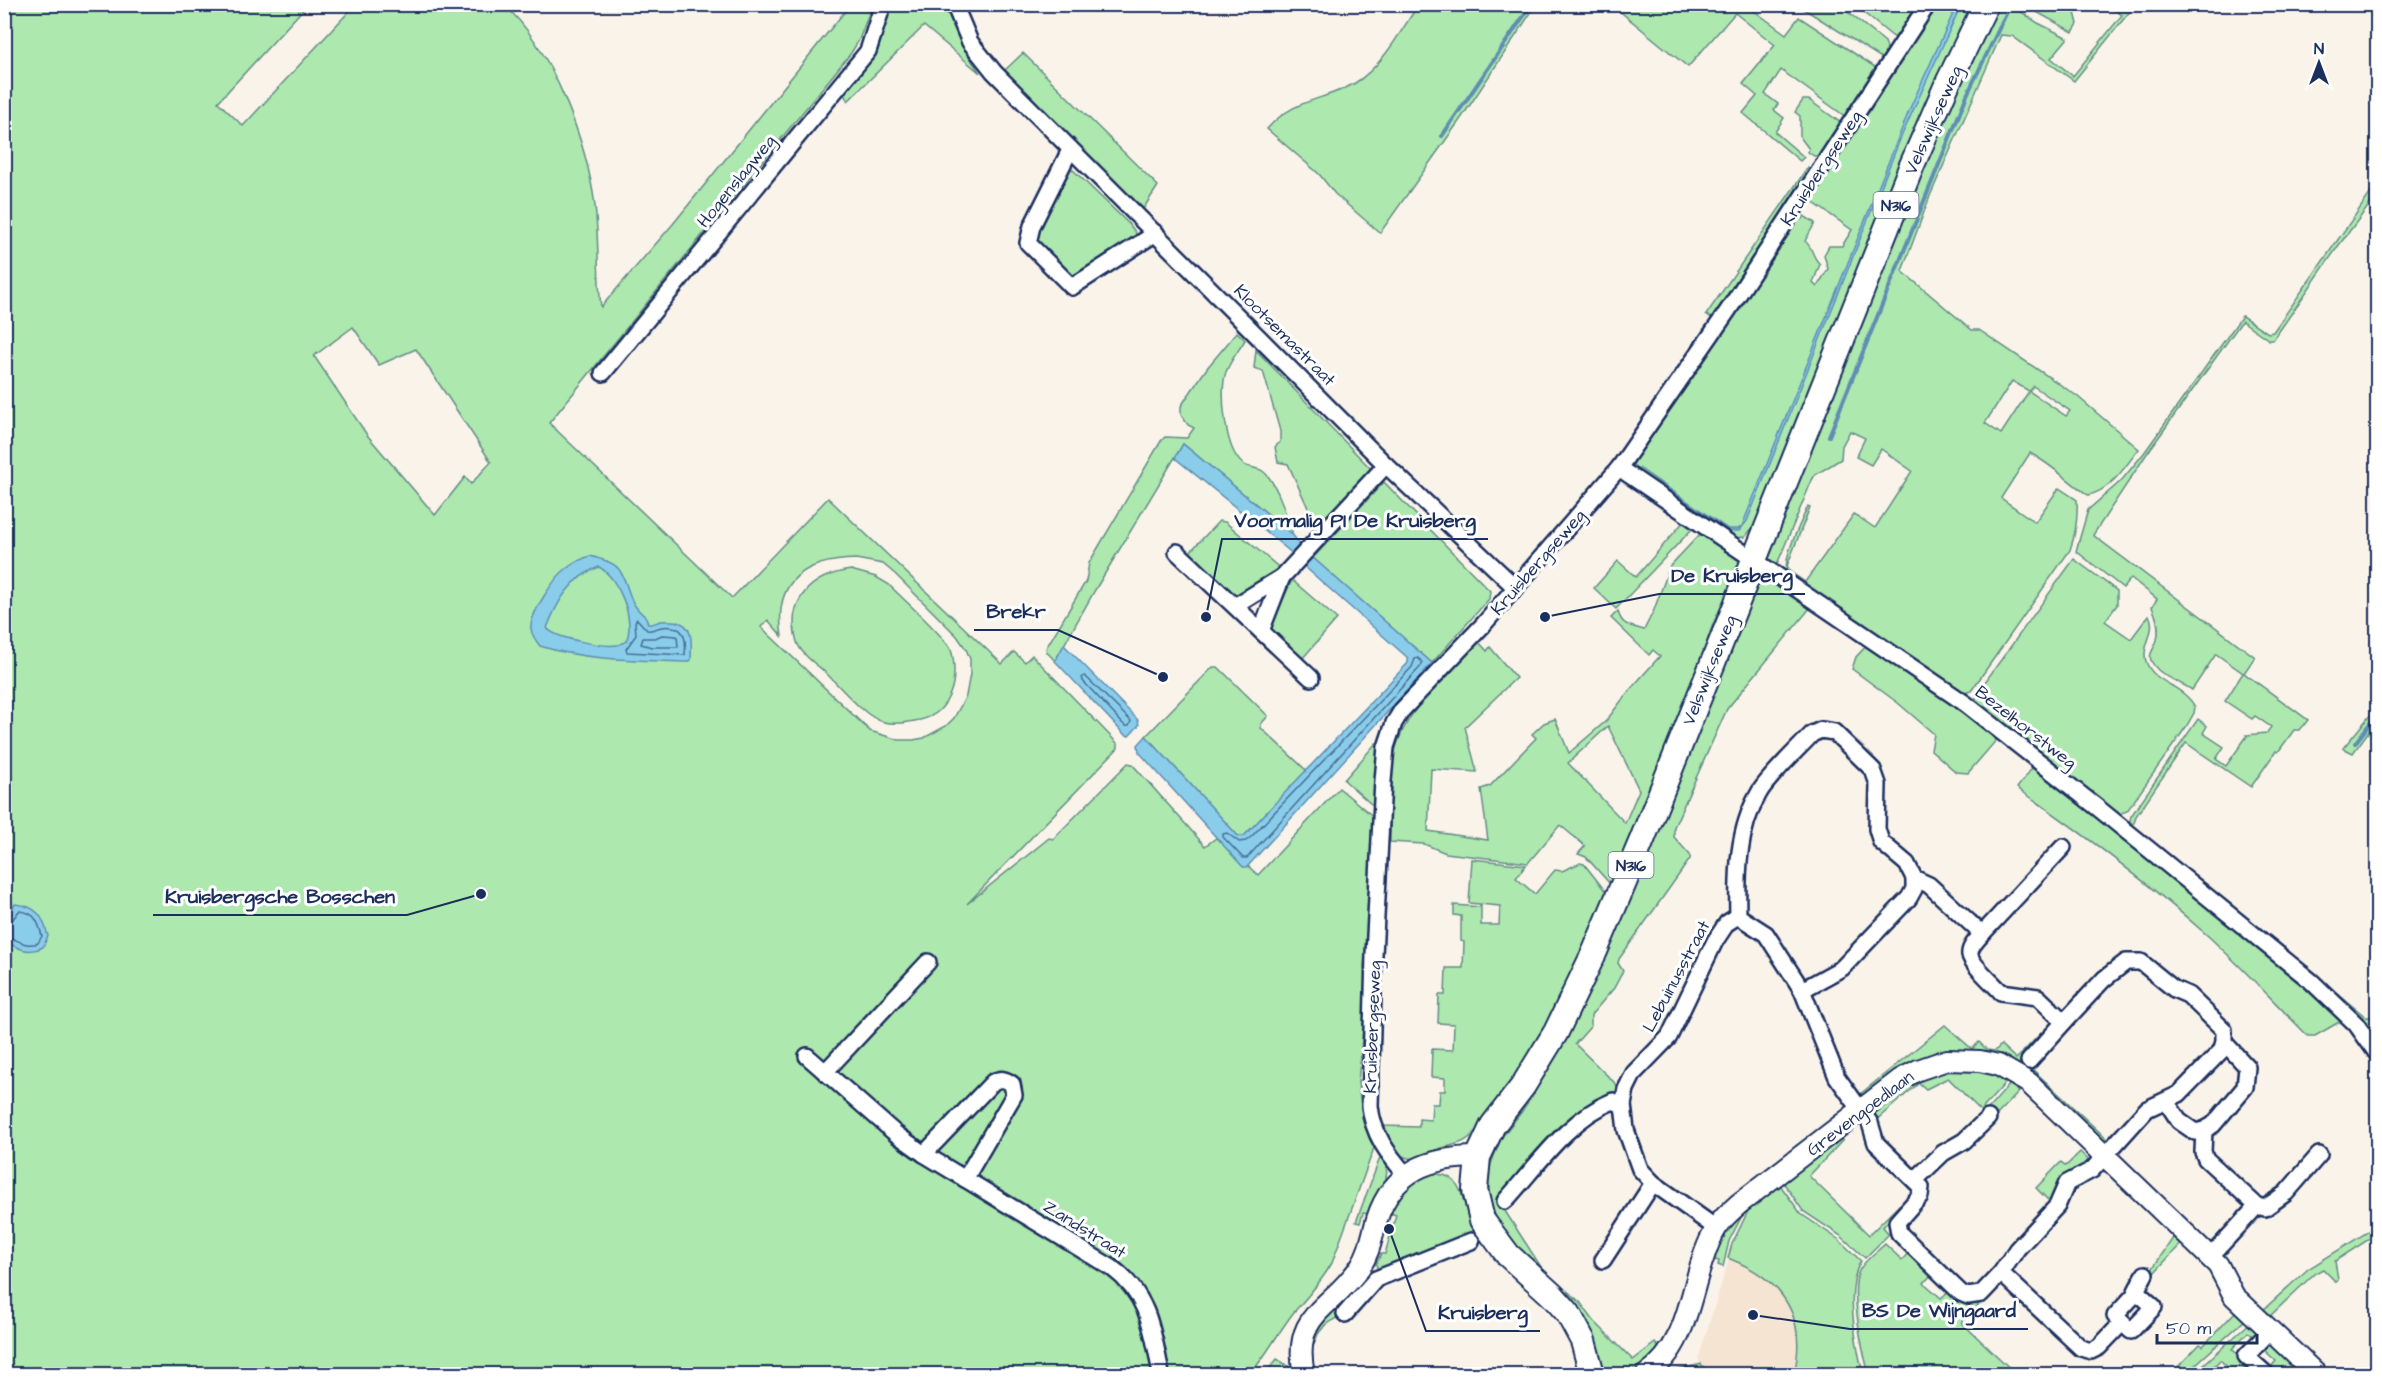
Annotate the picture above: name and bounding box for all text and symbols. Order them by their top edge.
north arrow [2289,33,2349,93]
text: N [2314,38,2324,60]
street label: Velswijkseweg [1898,62,1970,179]
street label: Kruisbergseweg [1775,106,1869,231]
street label: Hogenslagweg [691,130,782,234]
road number: N316 [1874,192,1918,218]
street label: Klootsemastraat [1228,279,1342,392]
callout: Voormalig PI De Kruisberg [1222,501,1488,539]
street label: Kruisbergseweg [1485,504,1592,621]
text: Voormalig PI De Kruisberg [1233,507,1477,536]
callout: De Kruisberg [1659,556,1805,594]
text: De Kruisberg [1671,562,1793,591]
callout: Brekr [974,592,1058,630]
text: Brekr [986,598,1047,626]
street label: Velswijkseweg [1676,611,1744,729]
street label: Bezelhorstweg [1969,680,2082,776]
road number: N316 [1608,852,1654,878]
callout: Kruisbergsche Bosschen [153,877,407,915]
text: Kruisbergsche Bosschen [165,883,395,912]
street label: Lebuinusstraat [1636,915,1717,1036]
street label: Kruisbergseweg [1358,960,1388,1094]
street label: Grevengoedlaan [1801,1065,1920,1163]
street label: Zandstraat [1039,1194,1132,1265]
callout: BS De Wijngaard [1850,1291,2028,1329]
callout: Kruisberg [1426,1293,1540,1331]
text: BS De Wijngaard [1862,1297,2017,1326]
text: Kruisberg [1438,1299,1529,1328]
scale bar [2157,1307,2258,1345]
text: 50 m [2166,1316,2211,1341]

